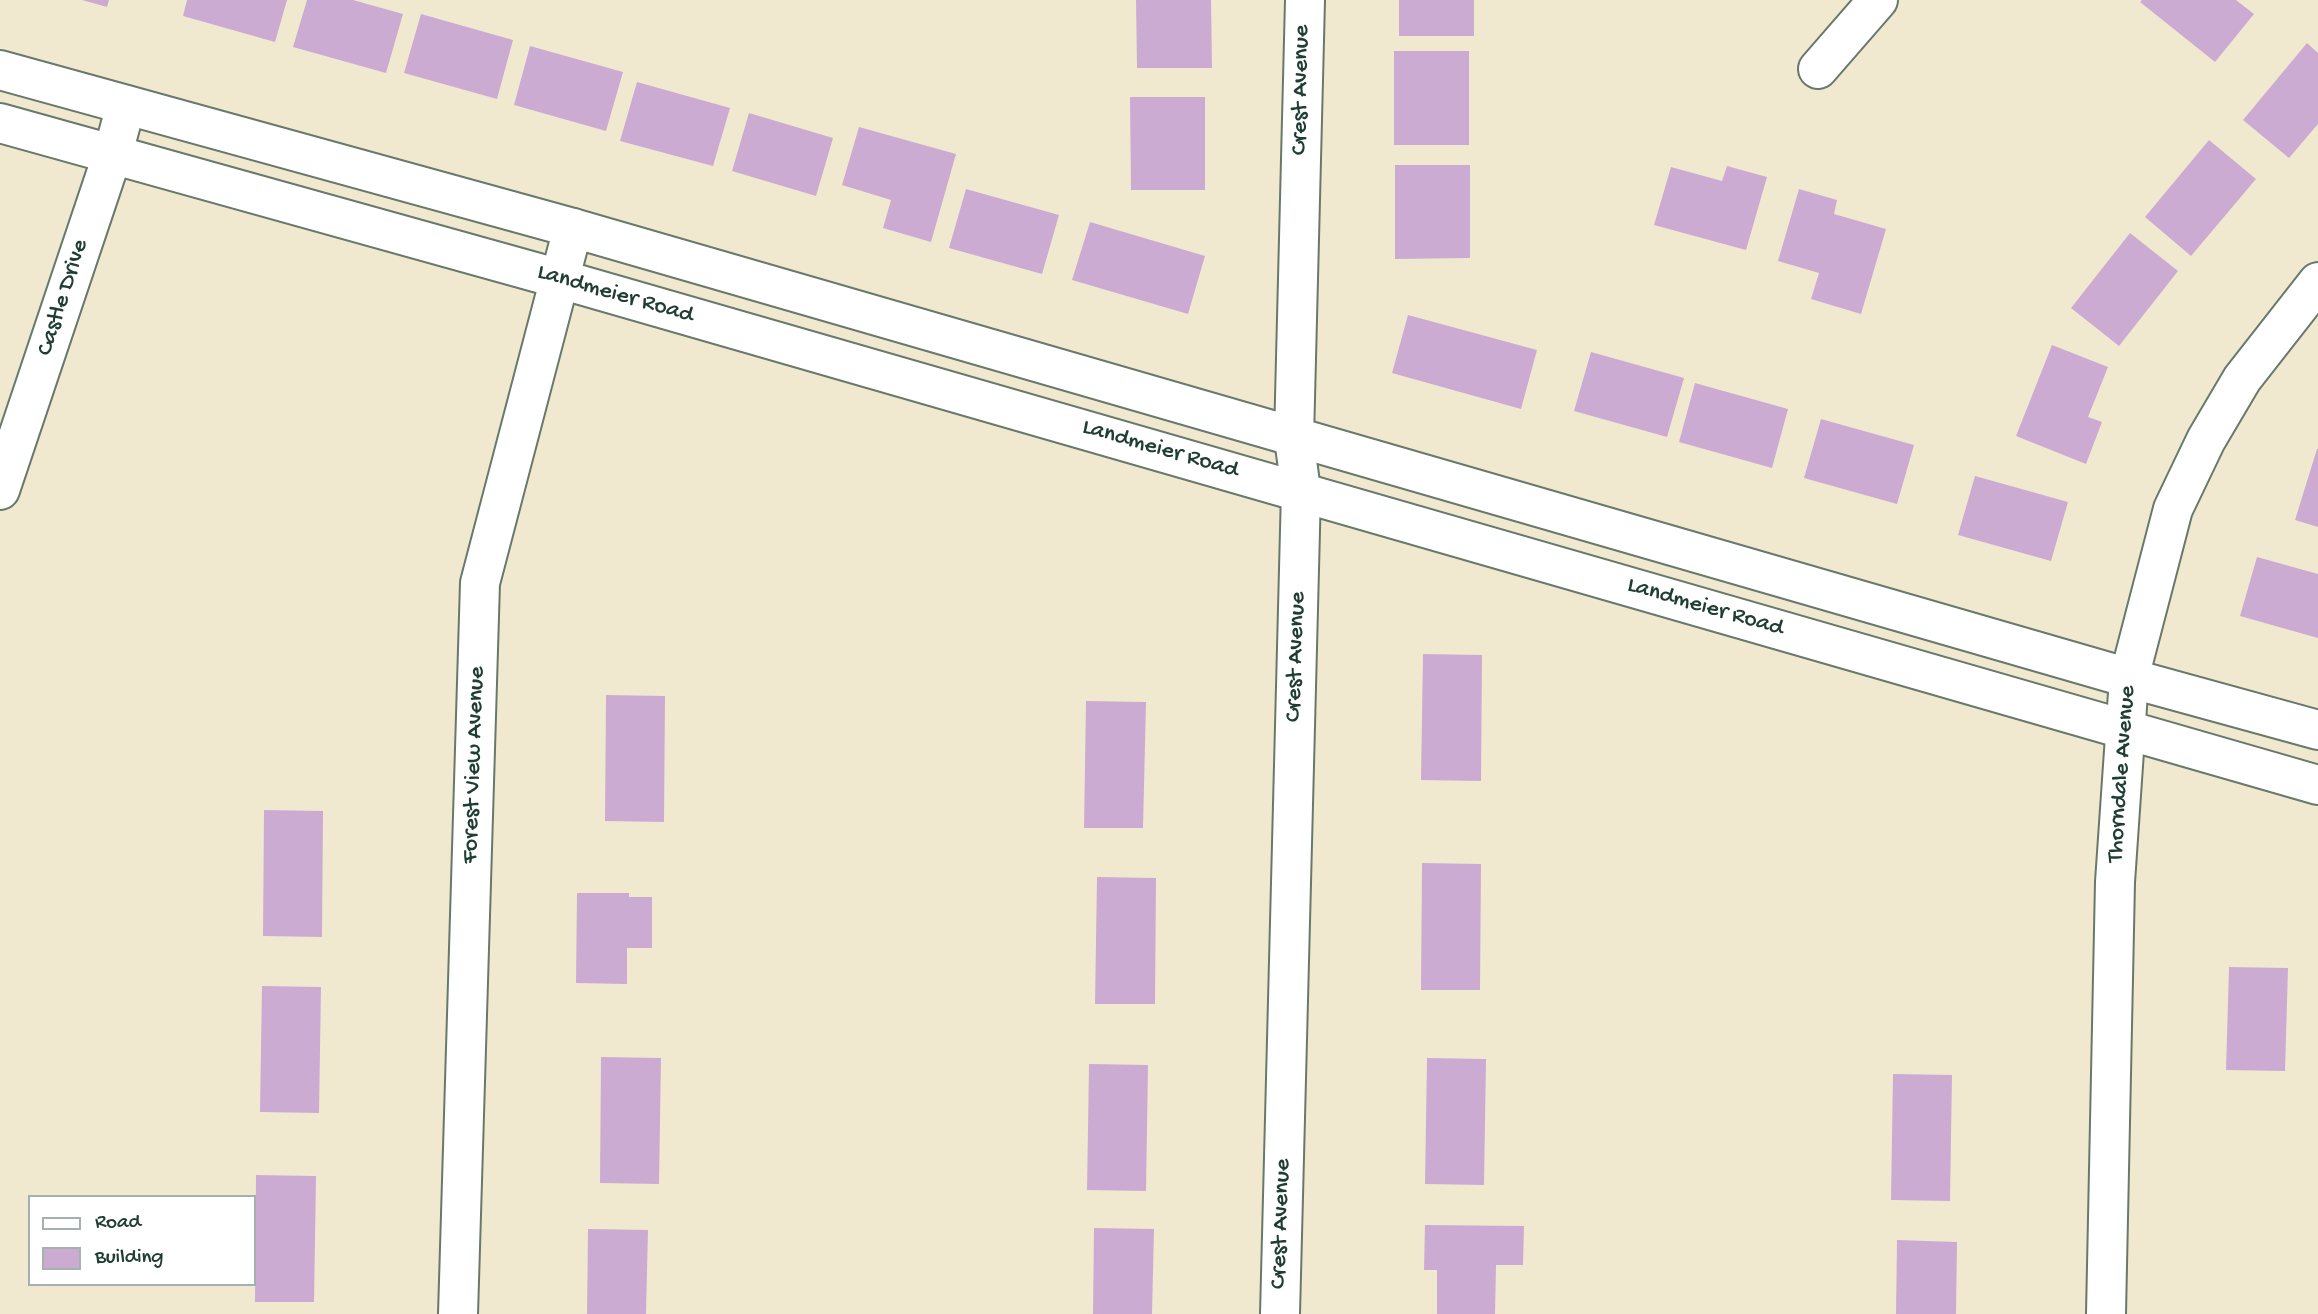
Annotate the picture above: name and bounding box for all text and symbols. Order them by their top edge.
street label: Crest Avenue [1286,25,1318,155]
street label: Castle Drive [32,236,96,360]
street label: Landmeier Road [534,259,696,331]
street label: Landmeier Road [1079,414,1241,486]
street label: Landmeier Road [1624,572,1786,644]
street label: Crest Avenue [1280,591,1314,723]
street label: Forest View Avenue [457,666,493,864]
street label: Thorndale Avenue [2102,685,2144,863]
street label: Crest Avenue [1265,1158,1299,1290]
legend [28,1195,256,1286]
text: Road [95,1211,141,1236]
text: Building [95,1246,164,1271]

